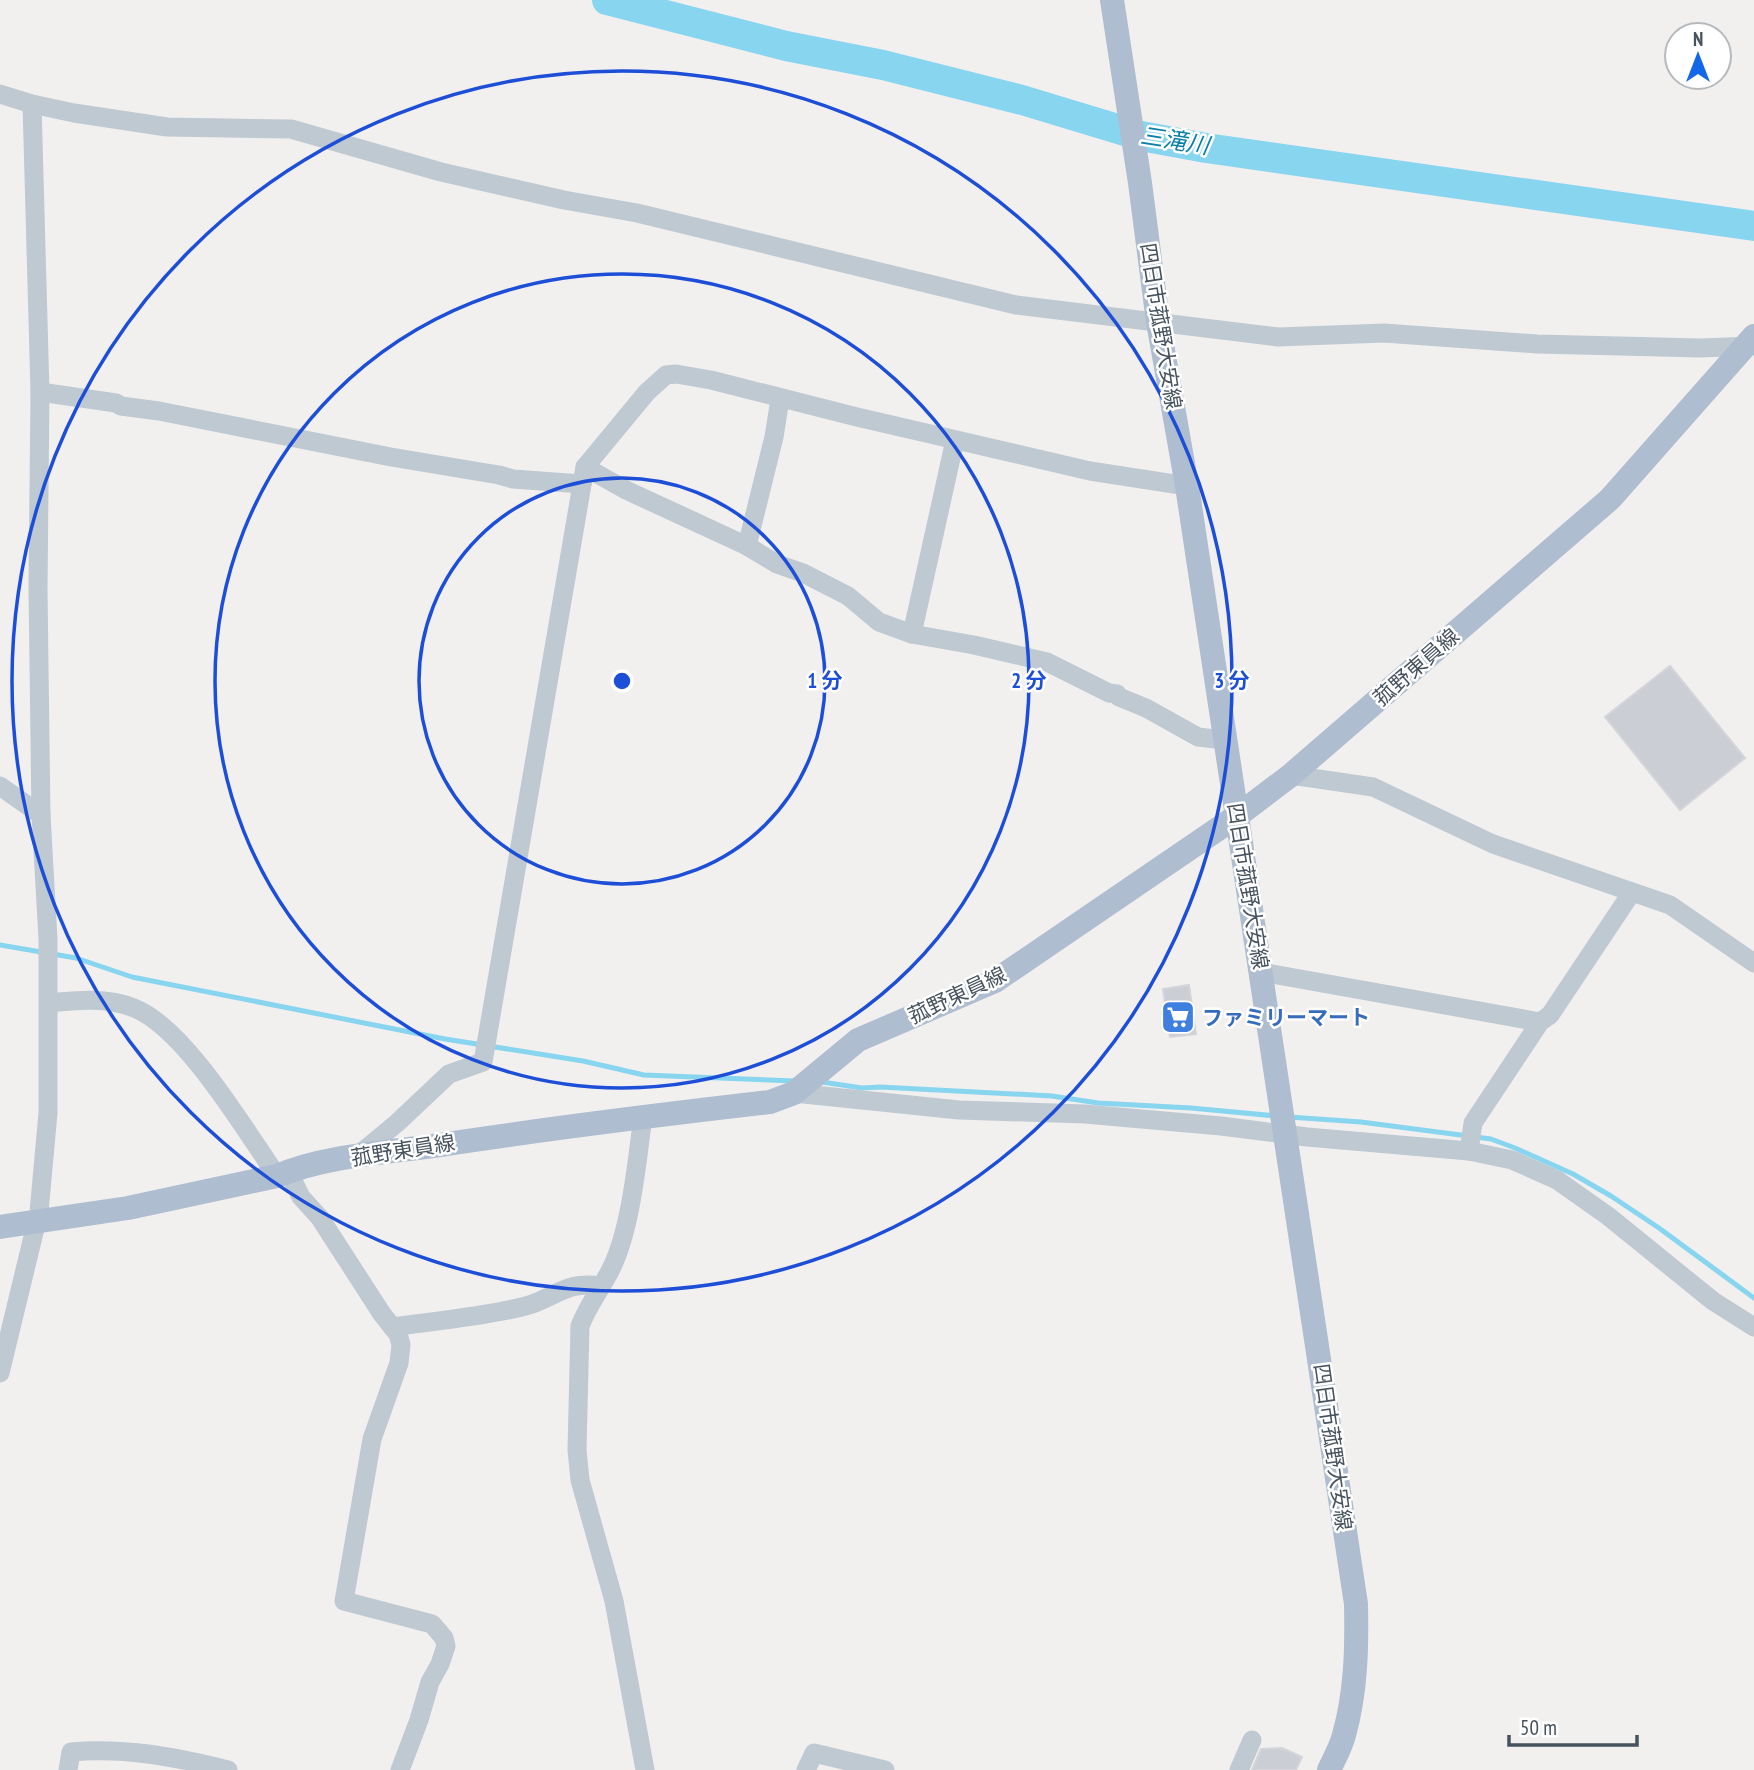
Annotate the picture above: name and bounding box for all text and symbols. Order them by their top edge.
north arrow [1663,21,1733,91]
text: N [1693,27,1703,51]
water label: 三滝川 [1139,120,1214,160]
street label: 四日市菰野大安線 [1135,241,1187,411]
street label: 菰野東員線 [1368,622,1464,712]
text: 1 分 [807,667,843,694]
text: 2 分 [1011,667,1047,694]
text: 3 分 [1214,667,1250,694]
centre of rings [610,669,634,693]
street label: 四日市菰野大安線 [1222,801,1274,971]
street label: 菰野東員線 [904,961,1010,1029]
supermarket icon: ファミリーマート [1159,998,1197,1036]
place label: ファミリーマート [1202,1004,1370,1031]
street label: 菰野東員線 [349,1128,457,1172]
street label: 四日市菰野大安線 [1308,1362,1358,1532]
scale bar [1509,1704,1637,1748]
text: 50 m [1520,1714,1557,1741]

